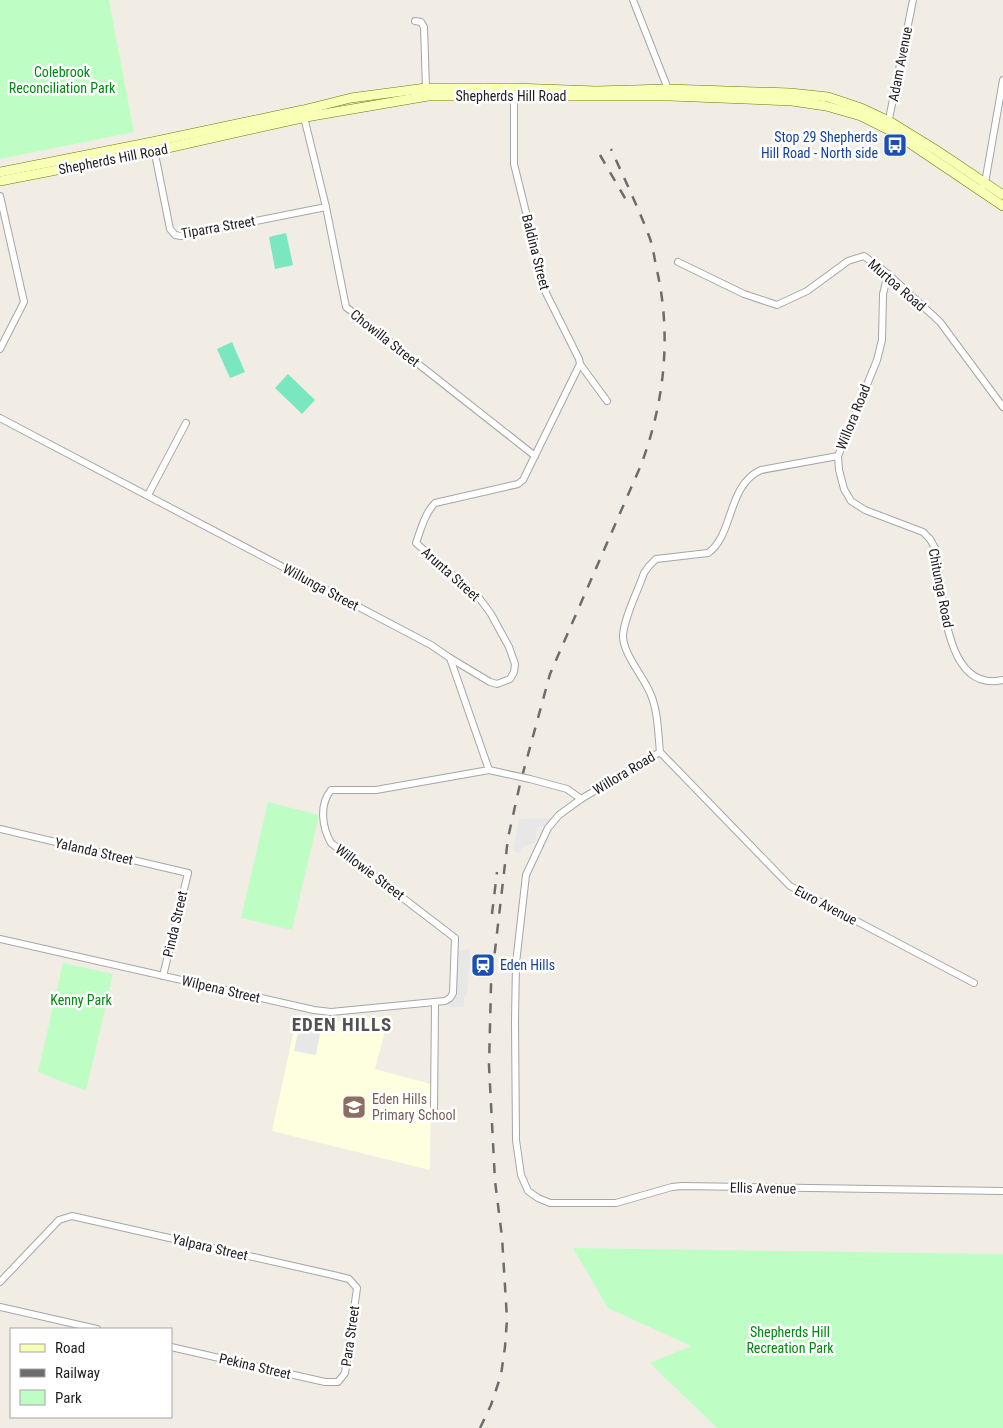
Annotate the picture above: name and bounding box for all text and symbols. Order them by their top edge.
street label: Adam Avenue [885,25,915,103]
park label: Colebrook Reconciliation Park [9,64,116,96]
street label: Shepherds Hill Road [455,88,567,104]
place label: Stop 29 Shepherds Hill Road - North side [761,129,878,161]
bus stop icon: Stop 29 Shepherds Hill Road - North side [882,132,908,158]
street label: Shepherds Hill Road [57,141,169,177]
street label: Tiparra Street [180,213,256,241]
street label: Baldina Street [519,213,553,291]
street label: Murtoa Road [865,256,929,314]
street label: Chowilla Street [347,306,423,370]
street label: Willora Road [833,382,873,452]
street label: Arunta Street [419,544,483,604]
street label: Chitunga Road [925,547,957,629]
street label: Willunga Street [280,560,362,614]
street label: Willora Road [590,748,658,798]
street label: Yalanda Street [53,834,135,868]
street label: Willowie Street [332,841,408,903]
street label: Euro Avenue [792,882,860,928]
street label: Pinda Street [160,889,190,959]
station icon: Eden Hills [470,952,496,978]
place label: Eden Hills [500,957,555,973]
street label: Wilpena Street [180,972,262,1006]
park label: Kenny Park [50,992,112,1008]
district label: EDEN HILLS [292,1013,392,1036]
place label: Eden Hills Primary School [372,1091,456,1123]
school or university icon: Eden Hills Primary School [341,1094,367,1120]
street label: Ellis Avenue [730,1179,797,1197]
street label: Yalpara Street [171,1231,249,1263]
street label: Para Street [338,1305,362,1367]
park label: Shepherds Hill Recreation Park [746,1324,834,1356]
legend [10,1328,172,1418]
text: Road [55,1339,85,1357]
street label: Pekina Street [218,1350,292,1382]
text: Railway [55,1364,100,1382]
text: Park [55,1389,82,1407]

